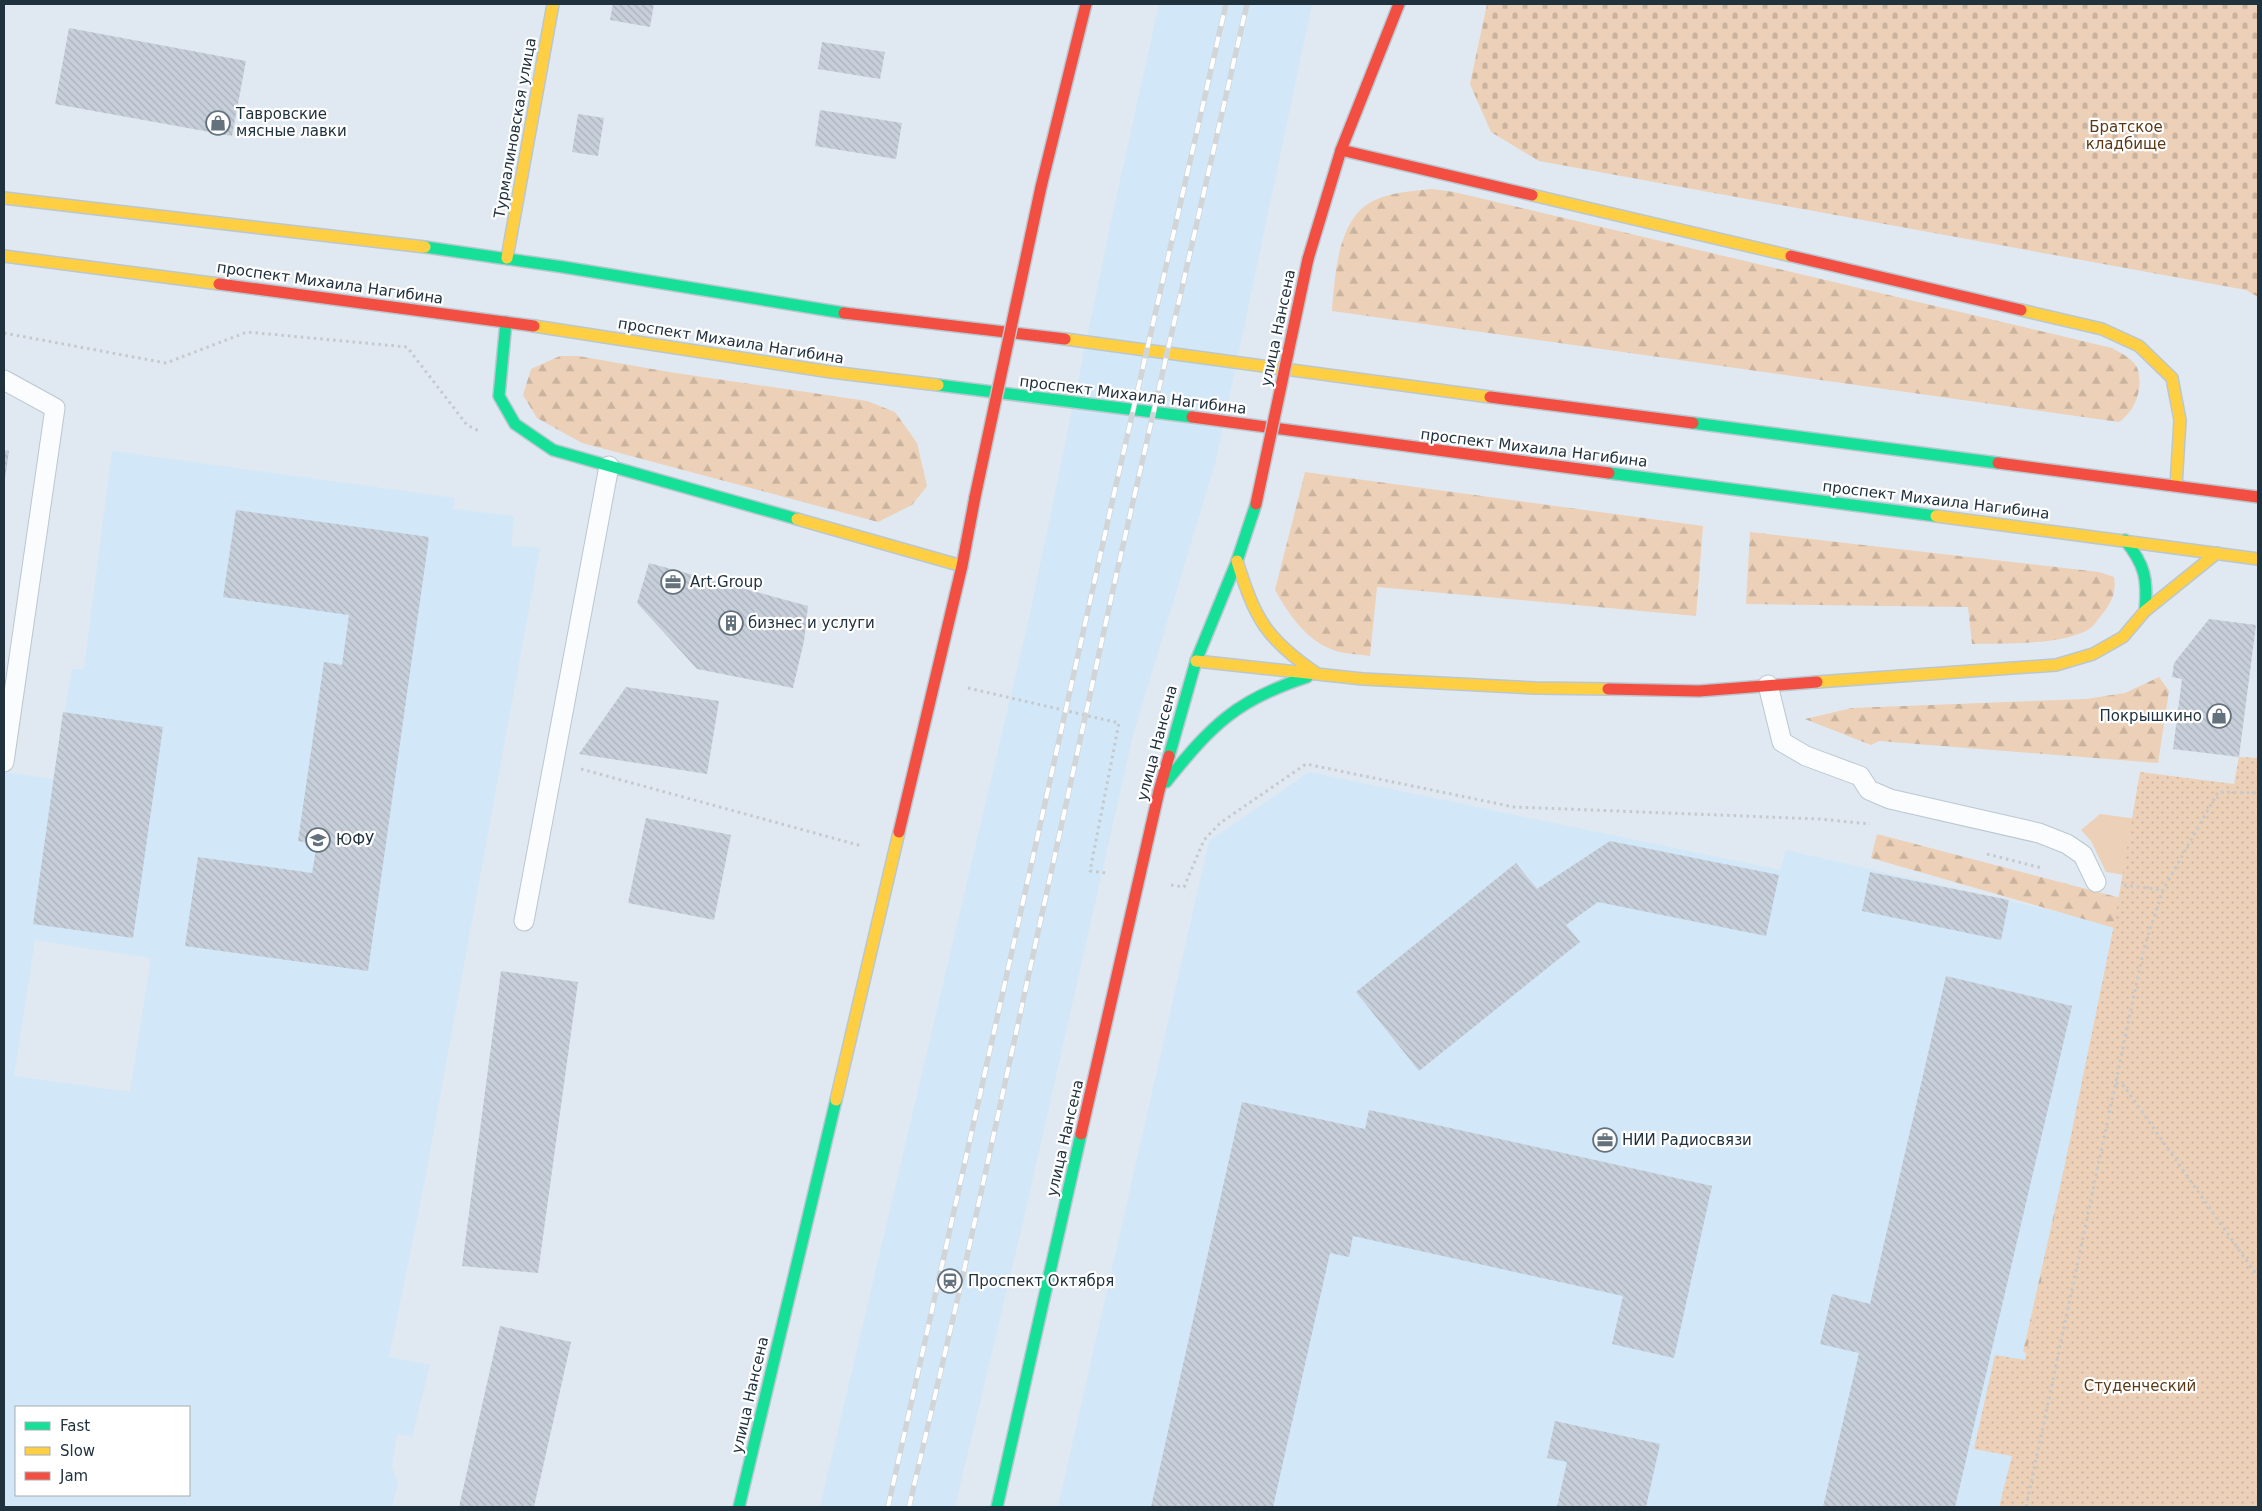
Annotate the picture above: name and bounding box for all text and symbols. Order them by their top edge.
street label: Турмалиновская улица [490,36,540,221]
place label: Тавровские мясные лавки [235,105,347,140]
shop icon: Тавровские мясные лавки [205,110,231,136]
park label: Братское кладбище [2086,118,2166,153]
street label: проспект Михаила Нагибина [216,258,444,308]
street label: улица Нансена [1257,268,1299,388]
street label: проспект Михаила Нагибина [617,314,845,368]
street label: проспект Михаила Нагибина [1018,372,1248,418]
street label: проспект Михаила Нагибина [1419,425,1649,471]
street label: проспект Михаила Нагибина [1821,477,2051,523]
office icon: Art.Group [660,569,686,595]
place label: Art.Group [690,573,763,591]
building icon: бизнес и услуги [718,610,744,636]
place label: бизнес и услуги [748,614,875,632]
street label: улица Нансена [1133,683,1181,803]
shop icon: Покрышкино [2206,703,2232,729]
place label: Покрышкино [2100,707,2202,725]
school or university icon: ЮФУ [305,827,331,853]
place label: ЮФУ [336,831,374,849]
street label: улица Нансена [1043,1078,1087,1198]
office icon: НИИ Радиосвязи [1592,1127,1618,1153]
place label: НИИ Радиосвязи [1622,1131,1752,1149]
station icon: Проспект Октября [937,1268,963,1294]
place label: Проспект Октября [968,1272,1114,1290]
street label: улица Нансена [728,1335,772,1455]
park label: Студенческий [2084,1377,2196,1395]
legend [15,1406,190,1496]
text: Fast [60,1417,90,1435]
text: Slow [60,1442,95,1460]
text: Jam [59,1467,88,1485]

